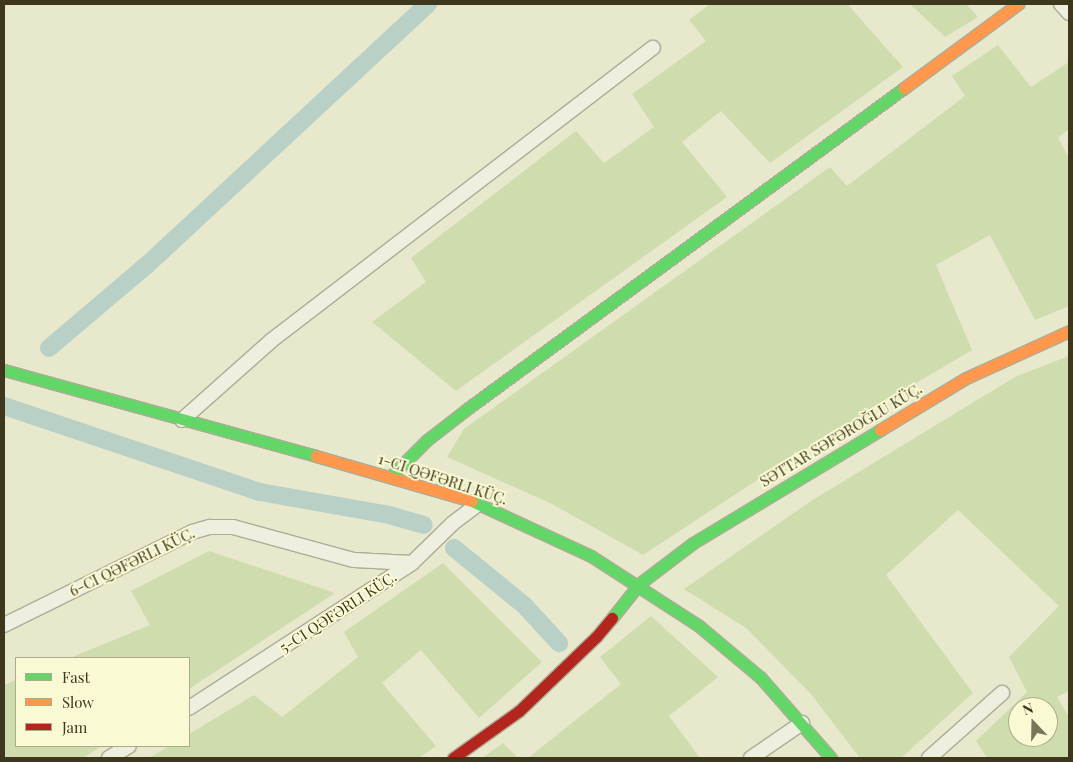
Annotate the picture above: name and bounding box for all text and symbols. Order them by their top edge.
street label: SƏTTAR SƏFƏROĞLU KÜÇ. [757,379,925,491]
street label: 1-CI QƏFƏRLI KÜÇ. [376,450,510,508]
street label: 6-CI QƏFƏRLI KÜÇ. [66,524,198,600]
street label: 5-CI QƏFƏRLI KÜÇ. [276,567,400,657]
legend [15,657,190,747]
text: Fast [62,667,90,687]
text: Slow [62,692,94,712]
north arrow [1008,697,1058,747]
text: N [1020,698,1036,719]
text: Jam [62,717,87,737]

